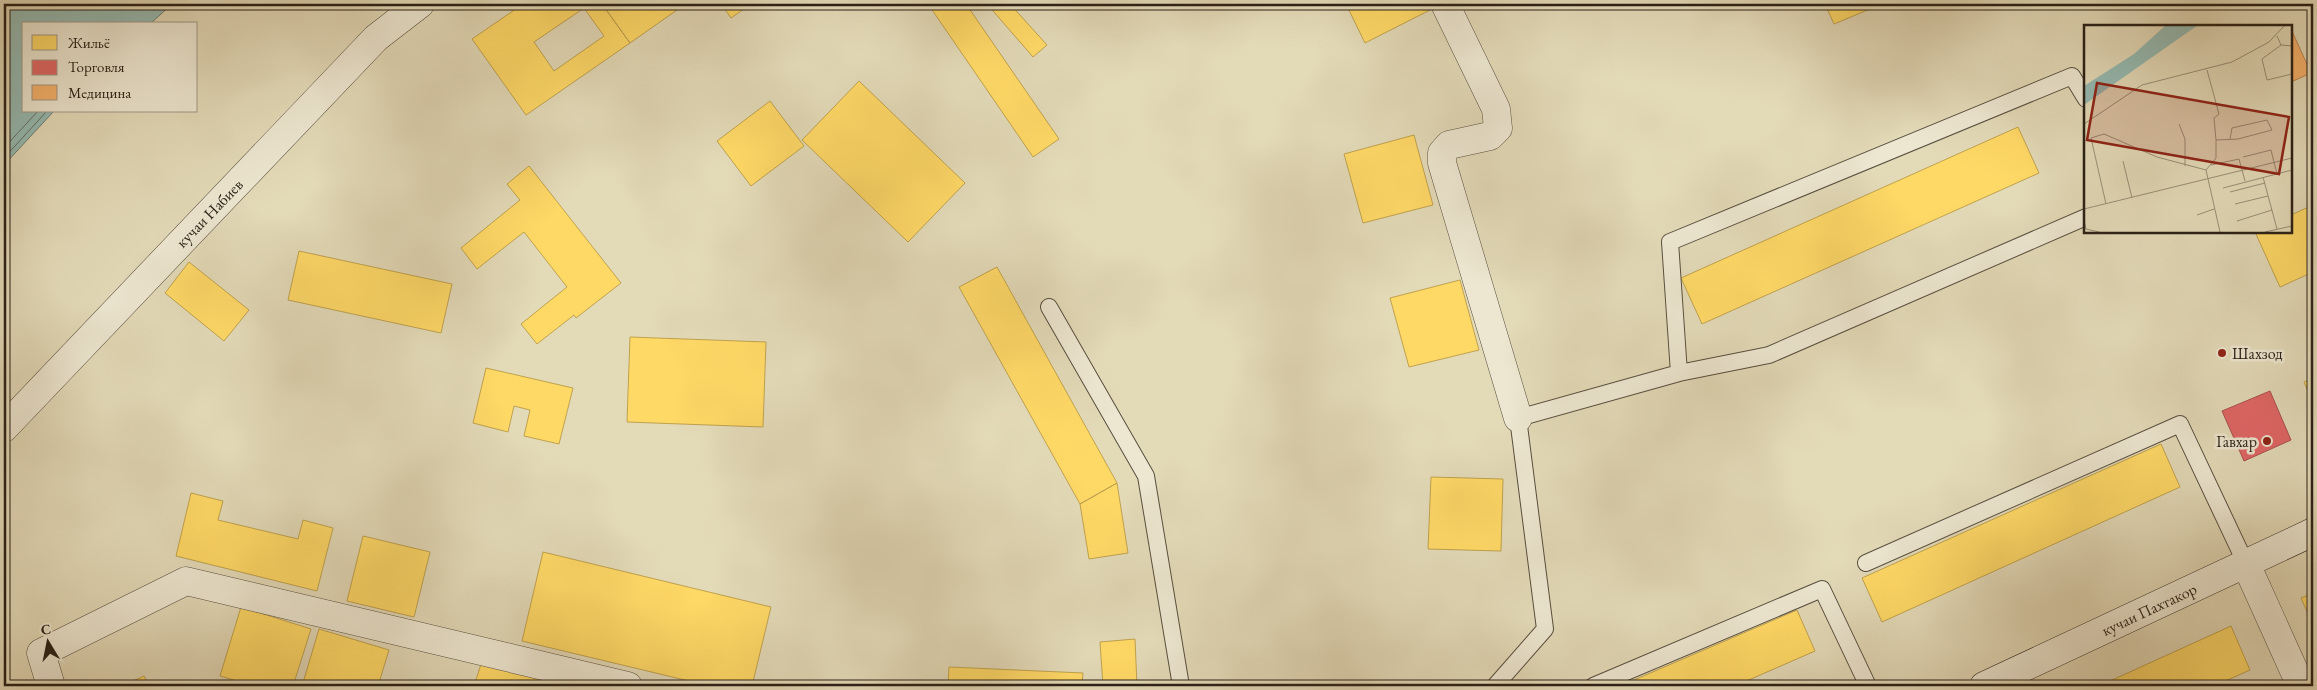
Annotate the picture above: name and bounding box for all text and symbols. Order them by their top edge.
legend [22,22,198,112]
inset map [2084,25,2292,232]
text: Жильё [67,33,110,52]
text: Торговля [68,57,125,76]
text: Медицина [68,83,131,102]
street label: кучаи Набиев [171,174,248,252]
place label: Шахзод [2232,343,2283,364]
marker: Шахзод [2216,347,2228,359]
place label: Гавхар [2216,431,2257,452]
marker: Гавхар [2261,435,2273,447]
street label: кучаи Пахтакор [2098,578,2200,641]
north arrow [22,618,72,668]
text: С [39,619,52,639]

